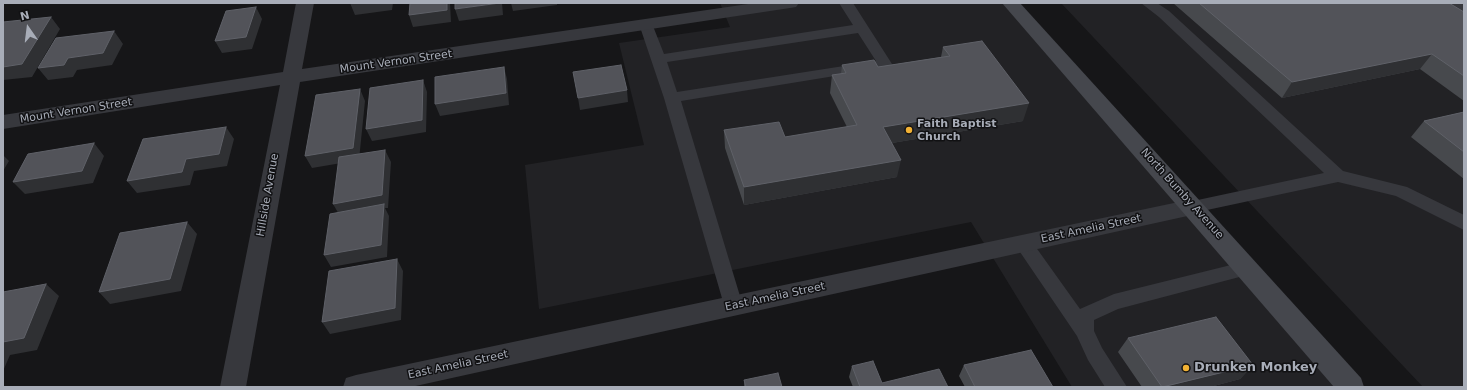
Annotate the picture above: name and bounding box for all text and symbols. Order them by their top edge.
north arrow [8,8,48,48]
text: N [19,8,31,23]
street label: Mount Vernon Street [339,48,453,76]
street label: Mount Vernon Street [19,96,133,126]
place label: Faith Baptist Church [917,117,996,143]
marker: Faith Baptist Church [904,125,914,135]
street label: North Bumby Avenue [1138,146,1226,242]
street label: Hillside Avenue [254,152,282,238]
street label: East Amelia Street [1040,212,1142,246]
street label: East Amelia Street [724,280,826,314]
street label: East Amelia Street [407,348,509,382]
place label: Drunken Monkey [1194,360,1317,376]
marker: Drunken Monkey [1181,363,1191,373]

